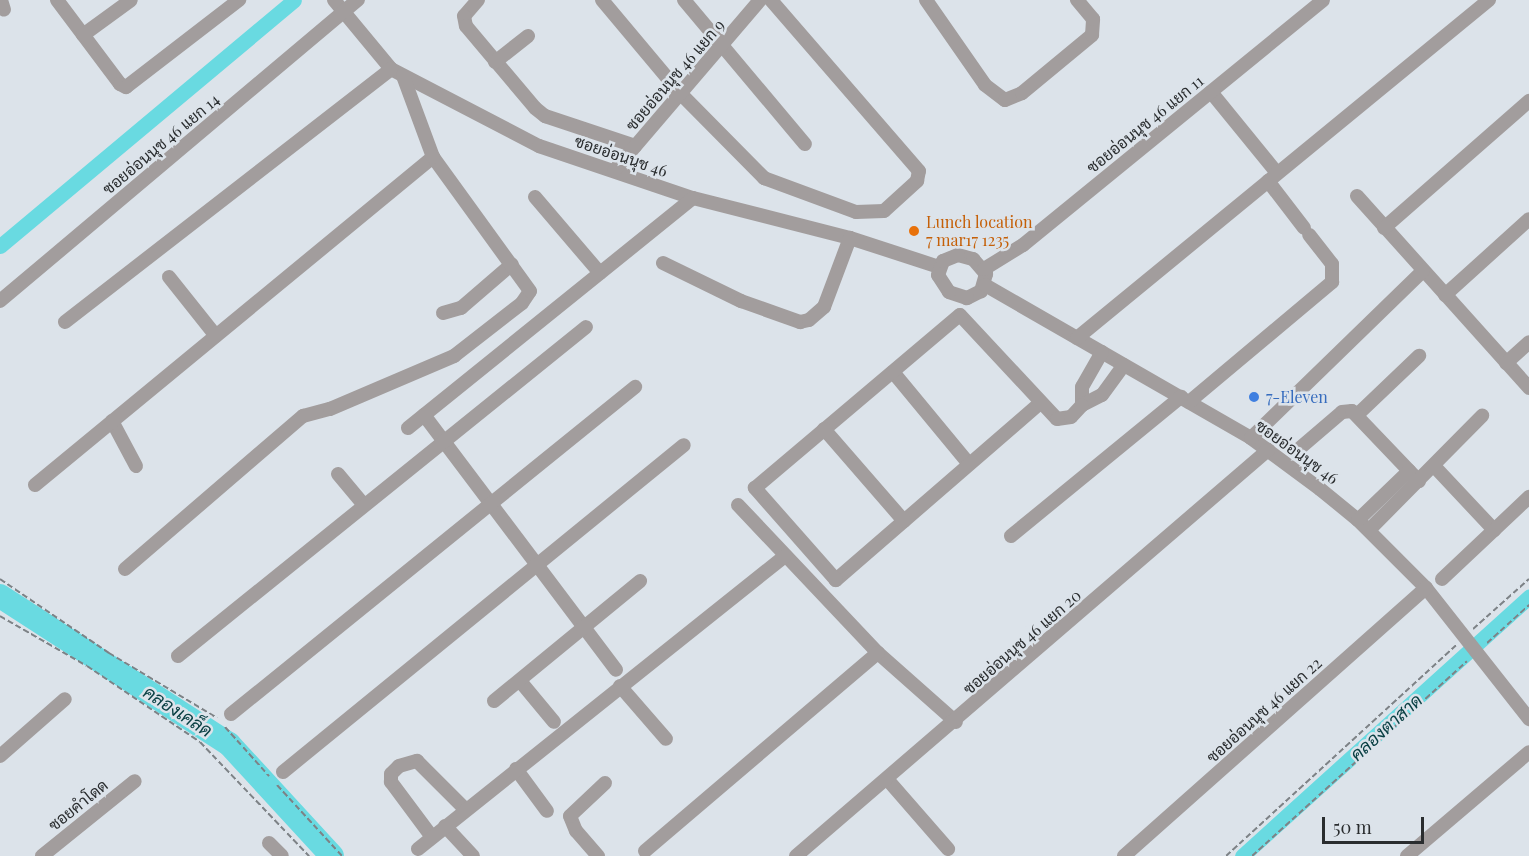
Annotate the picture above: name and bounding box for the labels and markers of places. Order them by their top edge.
place label: Lunch location 7 mar17 1235 [926,212,1033,250]
marker: Lunch location 7 mar17 1235 [907,224,921,238]
place label: 7-Eleven [1266,387,1328,407]
marker: 7-Eleven [1247,390,1261,404]

